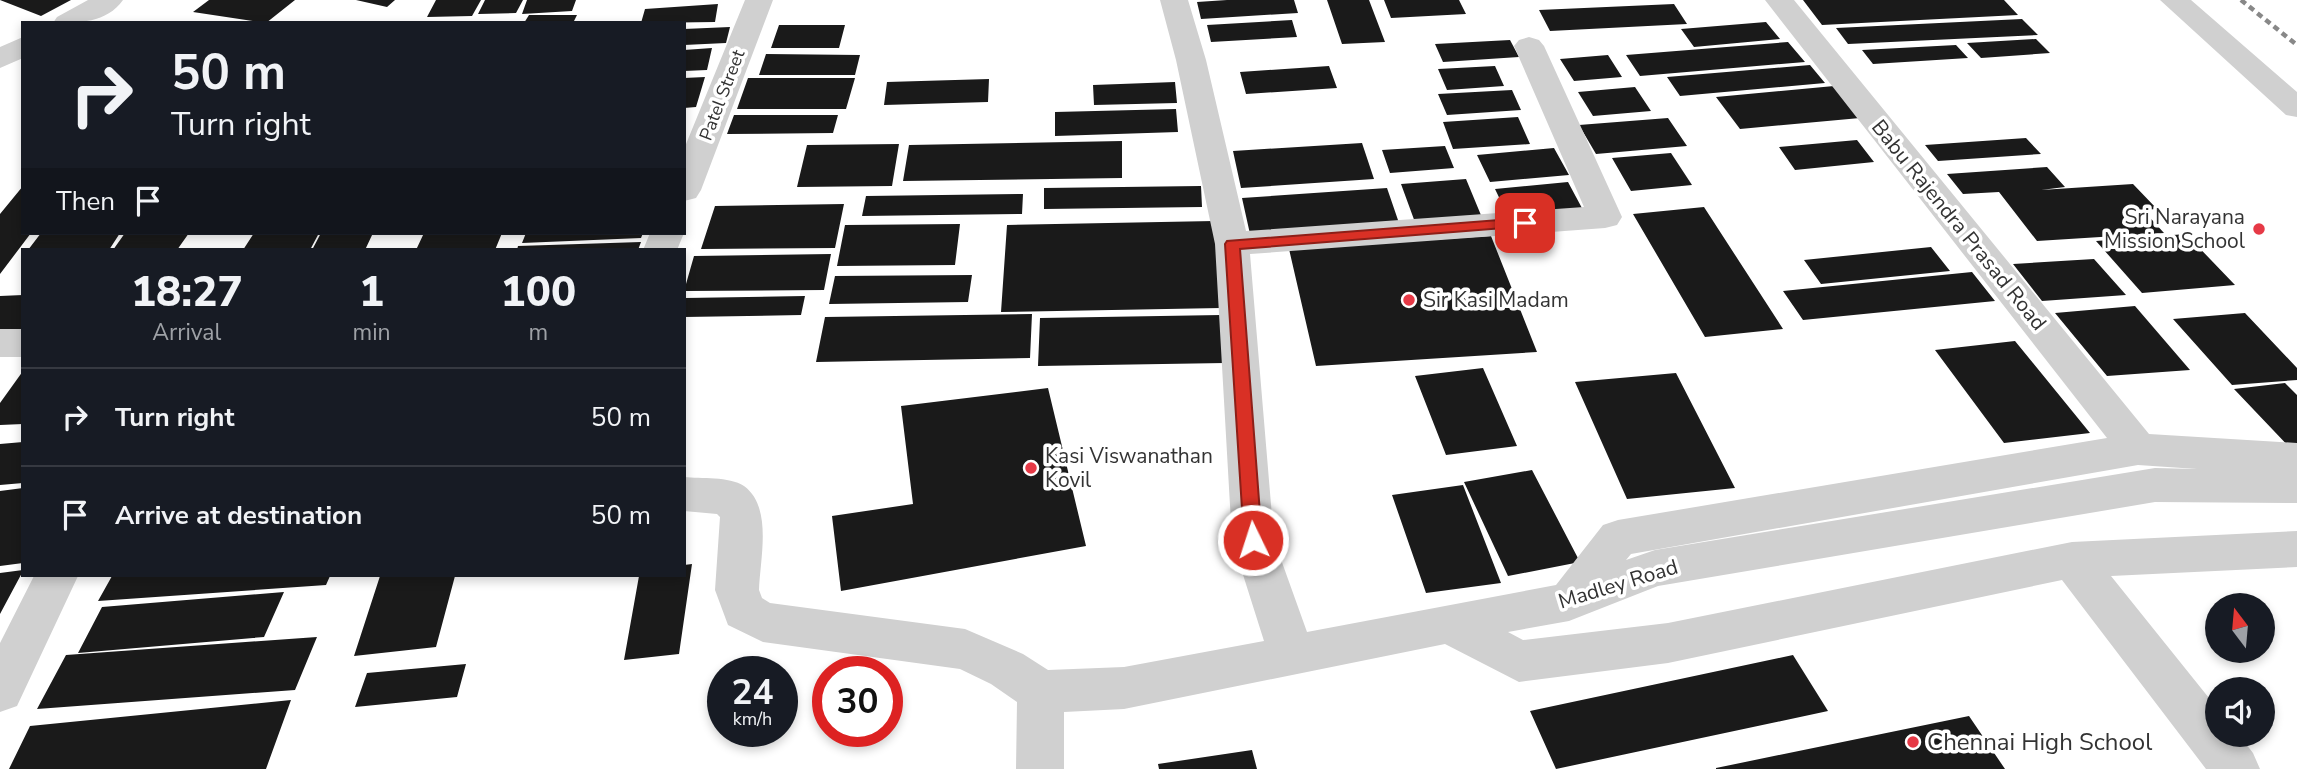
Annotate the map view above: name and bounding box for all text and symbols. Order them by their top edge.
text: 50 m [171,39,286,106]
street label: Patel Street [694,46,751,144]
icon: right [56,49,147,140]
text: Turn right [171,103,311,146]
street label: Babu Rajendra Prasad Road [1865,114,2053,336]
icon: arrive [129,182,167,220]
text: Then [56,184,115,219]
pin [1495,193,1555,253]
place label: Sri Narayana Mission School [2104,203,2246,255]
icon: arrive [1506,204,1544,242]
marker: Sri Narayana Mission School [2251,221,2267,237]
text: 18:27 [131,264,243,321]
text: 1 [359,264,384,321]
text: 100 [501,264,576,321]
place label: Sir Kasi Madam [1423,286,1569,314]
marker: Sir Kasi Madam [1401,292,1417,308]
text: Arrival [152,317,221,348]
text: min [353,317,391,348]
text: m [528,317,548,348]
icon: right [56,398,94,436]
text: Turn right [115,400,234,435]
text: 50 m [591,400,651,435]
place label: Kasi Viswanathan Kovil [1045,442,1213,494]
marker: Kasi Viswanathan Kovil [1023,460,1039,476]
icon: arrive [56,496,94,534]
text: Arrive at destination [115,498,362,533]
text: 50 m [591,498,651,533]
position arrow [1216,503,1290,577]
street label: Madley Road [1555,553,1681,615]
north arrow [2205,593,2275,663]
map controls [2205,593,2275,747]
speed limit sign: 30 [812,656,903,747]
text: 24 [731,669,774,716]
button: sound [2205,677,2275,747]
text: km/h [733,707,772,731]
place label: Chennai High School [1927,726,2152,758]
marker: Chennai High School [1905,734,1921,750]

